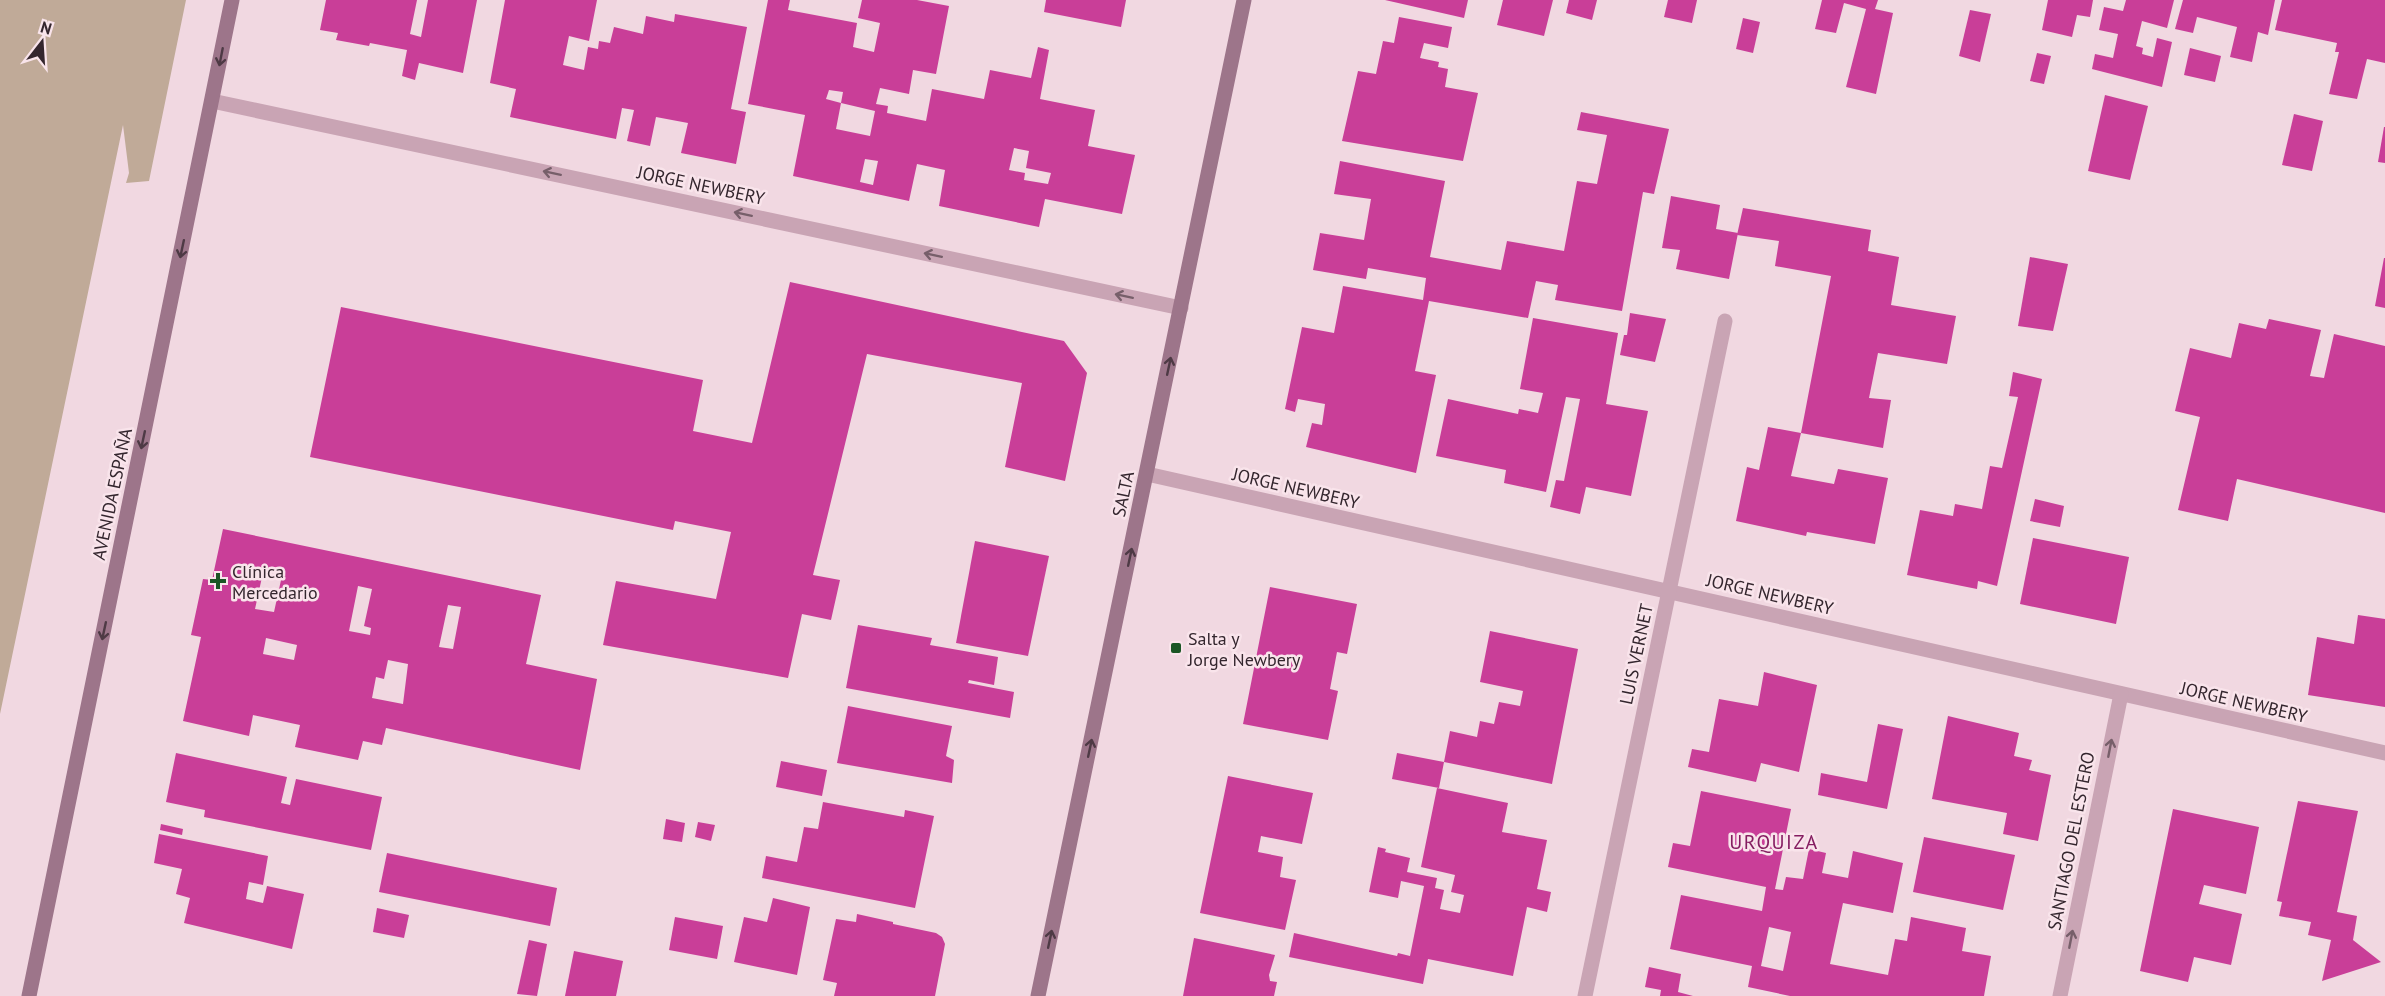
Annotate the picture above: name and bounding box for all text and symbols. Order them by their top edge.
north arrow [12,12,72,72]
text: N [38,17,54,39]
one-way arrow [215,47,226,67]
street label: JORGE NEWBERY [634,160,767,210]
one-way arrow [543,167,562,179]
one-way arrow [733,208,753,219]
one-way arrow [176,238,187,258]
one-way arrow [924,249,944,260]
one-way arrow [1115,290,1134,301]
one-way arrow [1164,357,1175,376]
street label: AVENIDA ESPAÑA [87,426,137,562]
one-way arrow [137,429,148,449]
street label: JORGE NEWBERY [1229,462,1362,514]
street label: SALTA [1107,468,1139,519]
one-way arrow [1124,548,1136,567]
place label: Clínica Mercedario [232,560,318,604]
street label: JORGE NEWBERY [1703,568,1836,620]
marker: Clínica Mercedario [209,572,227,590]
street label: LUIS VERNET [1614,601,1658,706]
one-way arrow [98,620,109,640]
place label: Salta y Jorge Newbery [1187,627,1301,671]
marker: Salta y Jorge Newbery [1169,641,1183,655]
street label: JORGE NEWBERY [2177,676,2310,728]
one-way arrow [2105,738,2116,758]
one-way arrow [1085,739,1096,758]
street label: SANTIAGO DEL ESTERO [2042,750,2100,932]
district label: URQUIZA [1729,829,1819,855]
one-way arrow [1045,929,1056,949]
one-way arrow [2066,929,2077,949]

